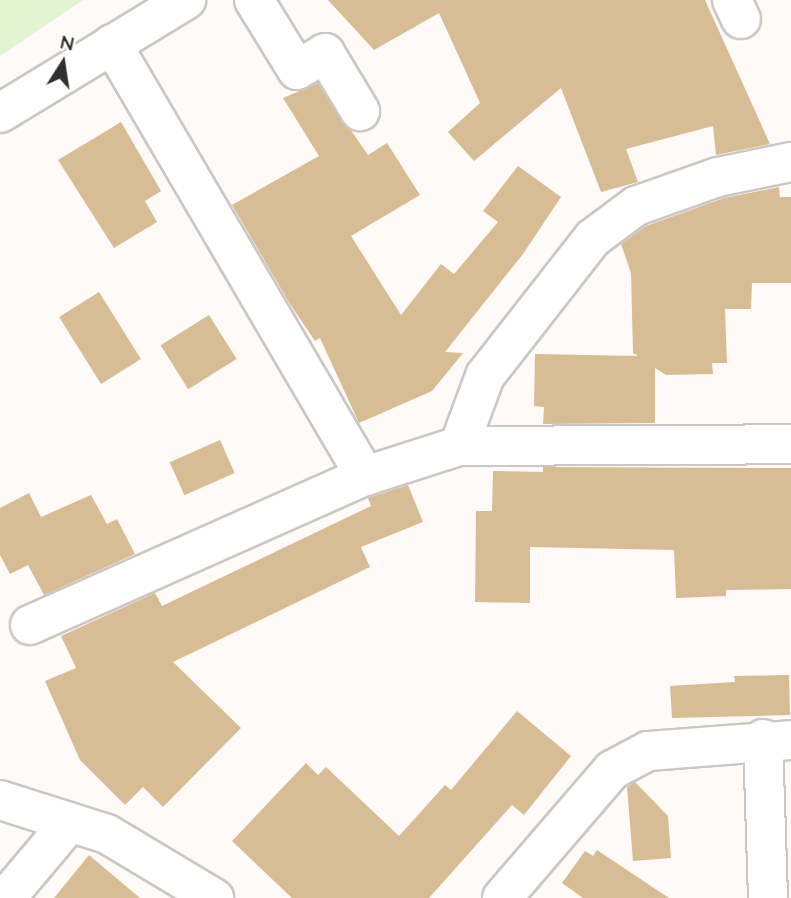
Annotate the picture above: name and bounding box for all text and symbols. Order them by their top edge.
north arrow [28,28,98,98]
text: N [58,29,77,56]

